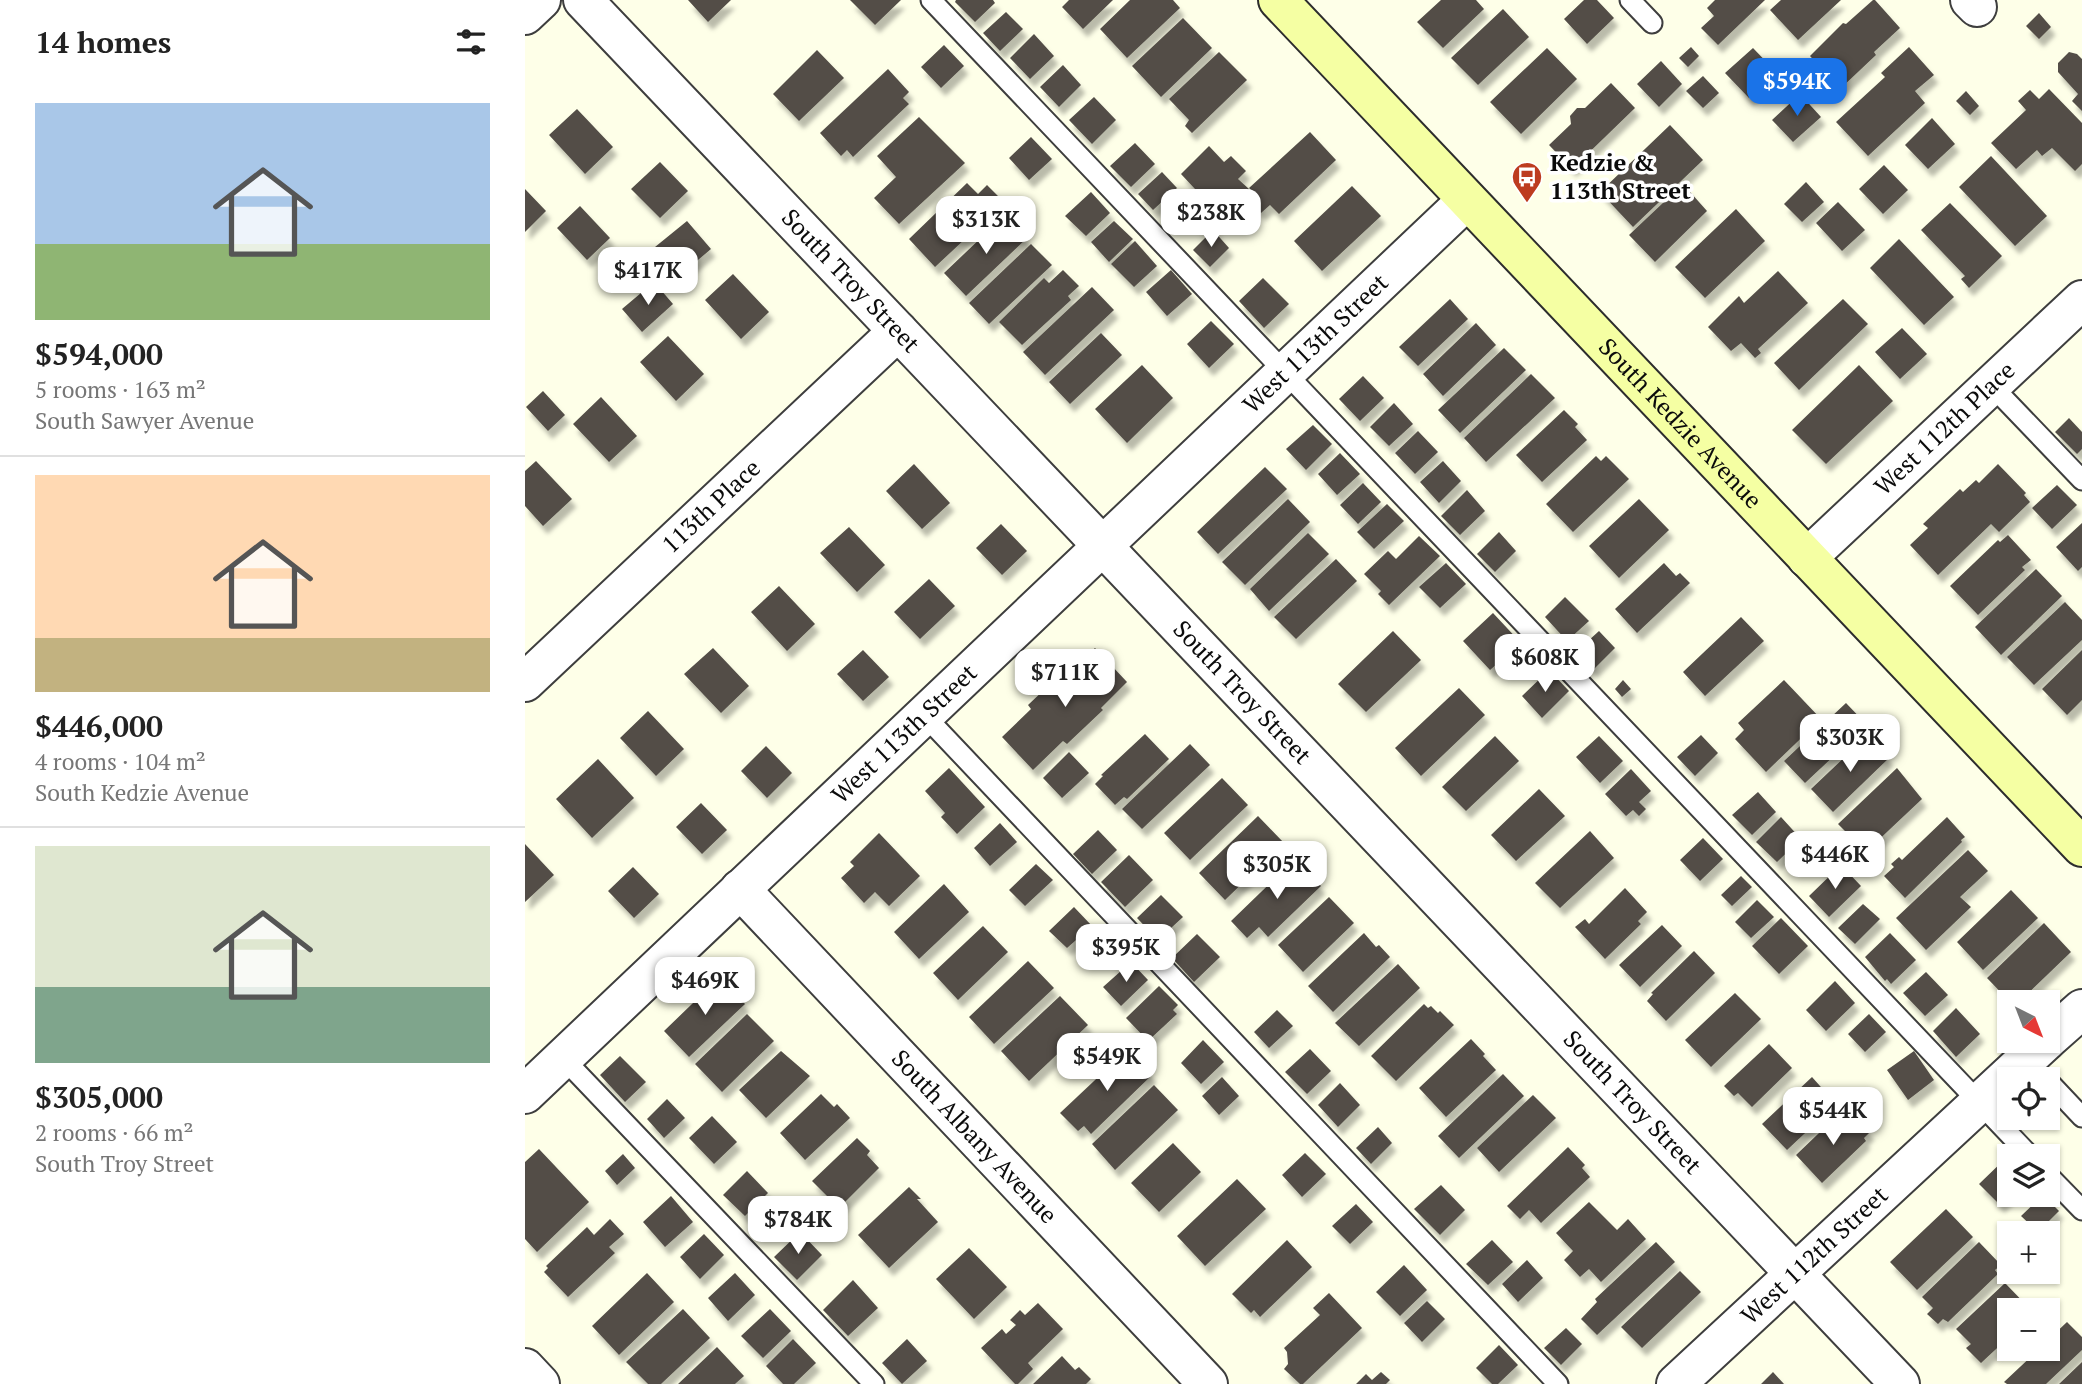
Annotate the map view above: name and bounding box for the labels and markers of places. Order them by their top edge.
pin: $594K [1748,58,1846,118]
place label: Kedzie & 113th Street [1550,146,1691,206]
bus stop icon: Kedzie & 113th Street [1510,160,1544,204]
pin: $238K [1162,190,1260,249]
pin: $313K [937,196,1035,256]
pin: $417K [599,247,697,307]
pin: $608K [1496,634,1594,694]
pin: $711K [1016,650,1114,709]
pin: $303K [1801,714,1899,774]
pin: $446K [1786,832,1884,891]
pin: $305K [1228,842,1326,901]
pin: $395K [1077,925,1175,984]
pin: $469K [656,958,754,1017]
pin: $549K [1058,1034,1156,1093]
pin: $544K [1784,1088,1882,1147]
pin: $784K [749,1196,847,1256]

